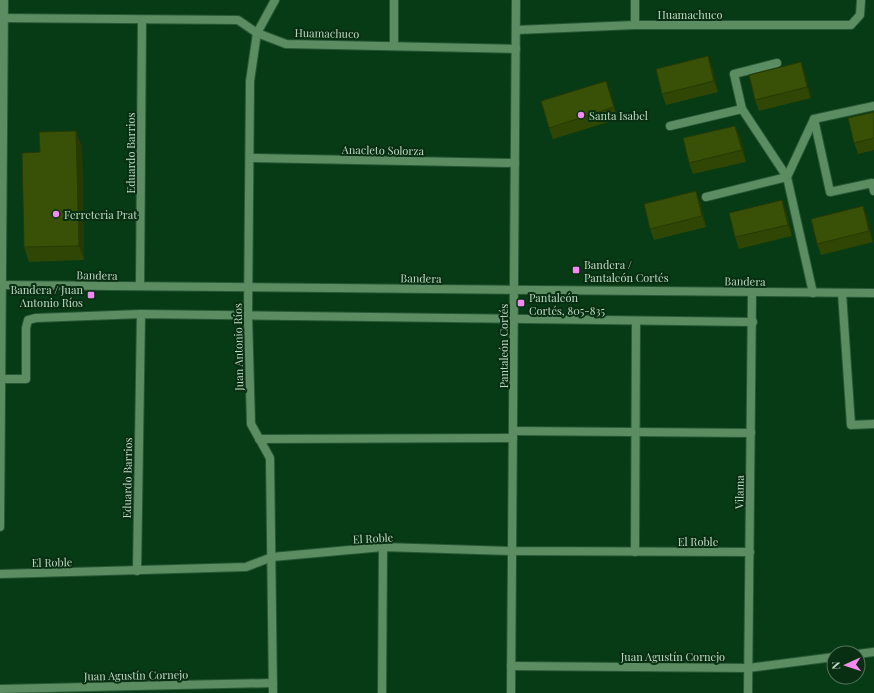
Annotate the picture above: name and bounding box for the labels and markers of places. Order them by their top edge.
place label: Santa Isabel [589,108,648,123]
marker: Santa Isabel [576,110,586,120]
place label: Ferreteria Prat [64,207,137,222]
marker: Ferreteria Prat [51,209,61,219]
place label: Bandera / Pantaleón Cortés [584,257,669,285]
marker: Bandera / Pantaleón Cortés [571,265,581,275]
place label: Bandera / Juan Antonio Ríos [10,282,83,310]
marker: Bandera / Juan Antonio Ríos [86,290,96,300]
place label: Pantaleón Cortés, 805-835 [529,290,605,318]
marker: Pantaleón Cortés, 805-835 [516,298,526,308]

